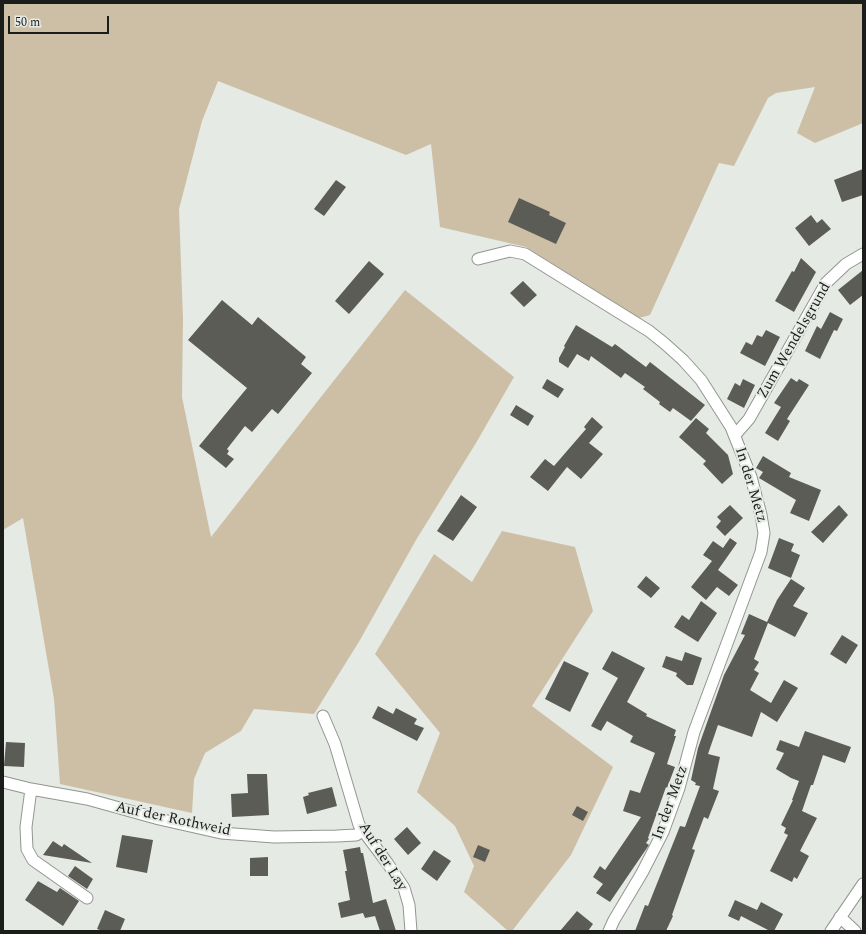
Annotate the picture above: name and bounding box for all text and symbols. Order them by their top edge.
scale bar [10,8,111,34]
text: 50 m [15,13,40,32]
street label: Zum Wendelsgrund [754,280,836,402]
street label: In der Metz [730,445,770,525]
street label: In der Metz [649,763,693,843]
street label: Auf der Rothweid [114,799,232,841]
street label: Auf der Lay [354,819,410,895]

